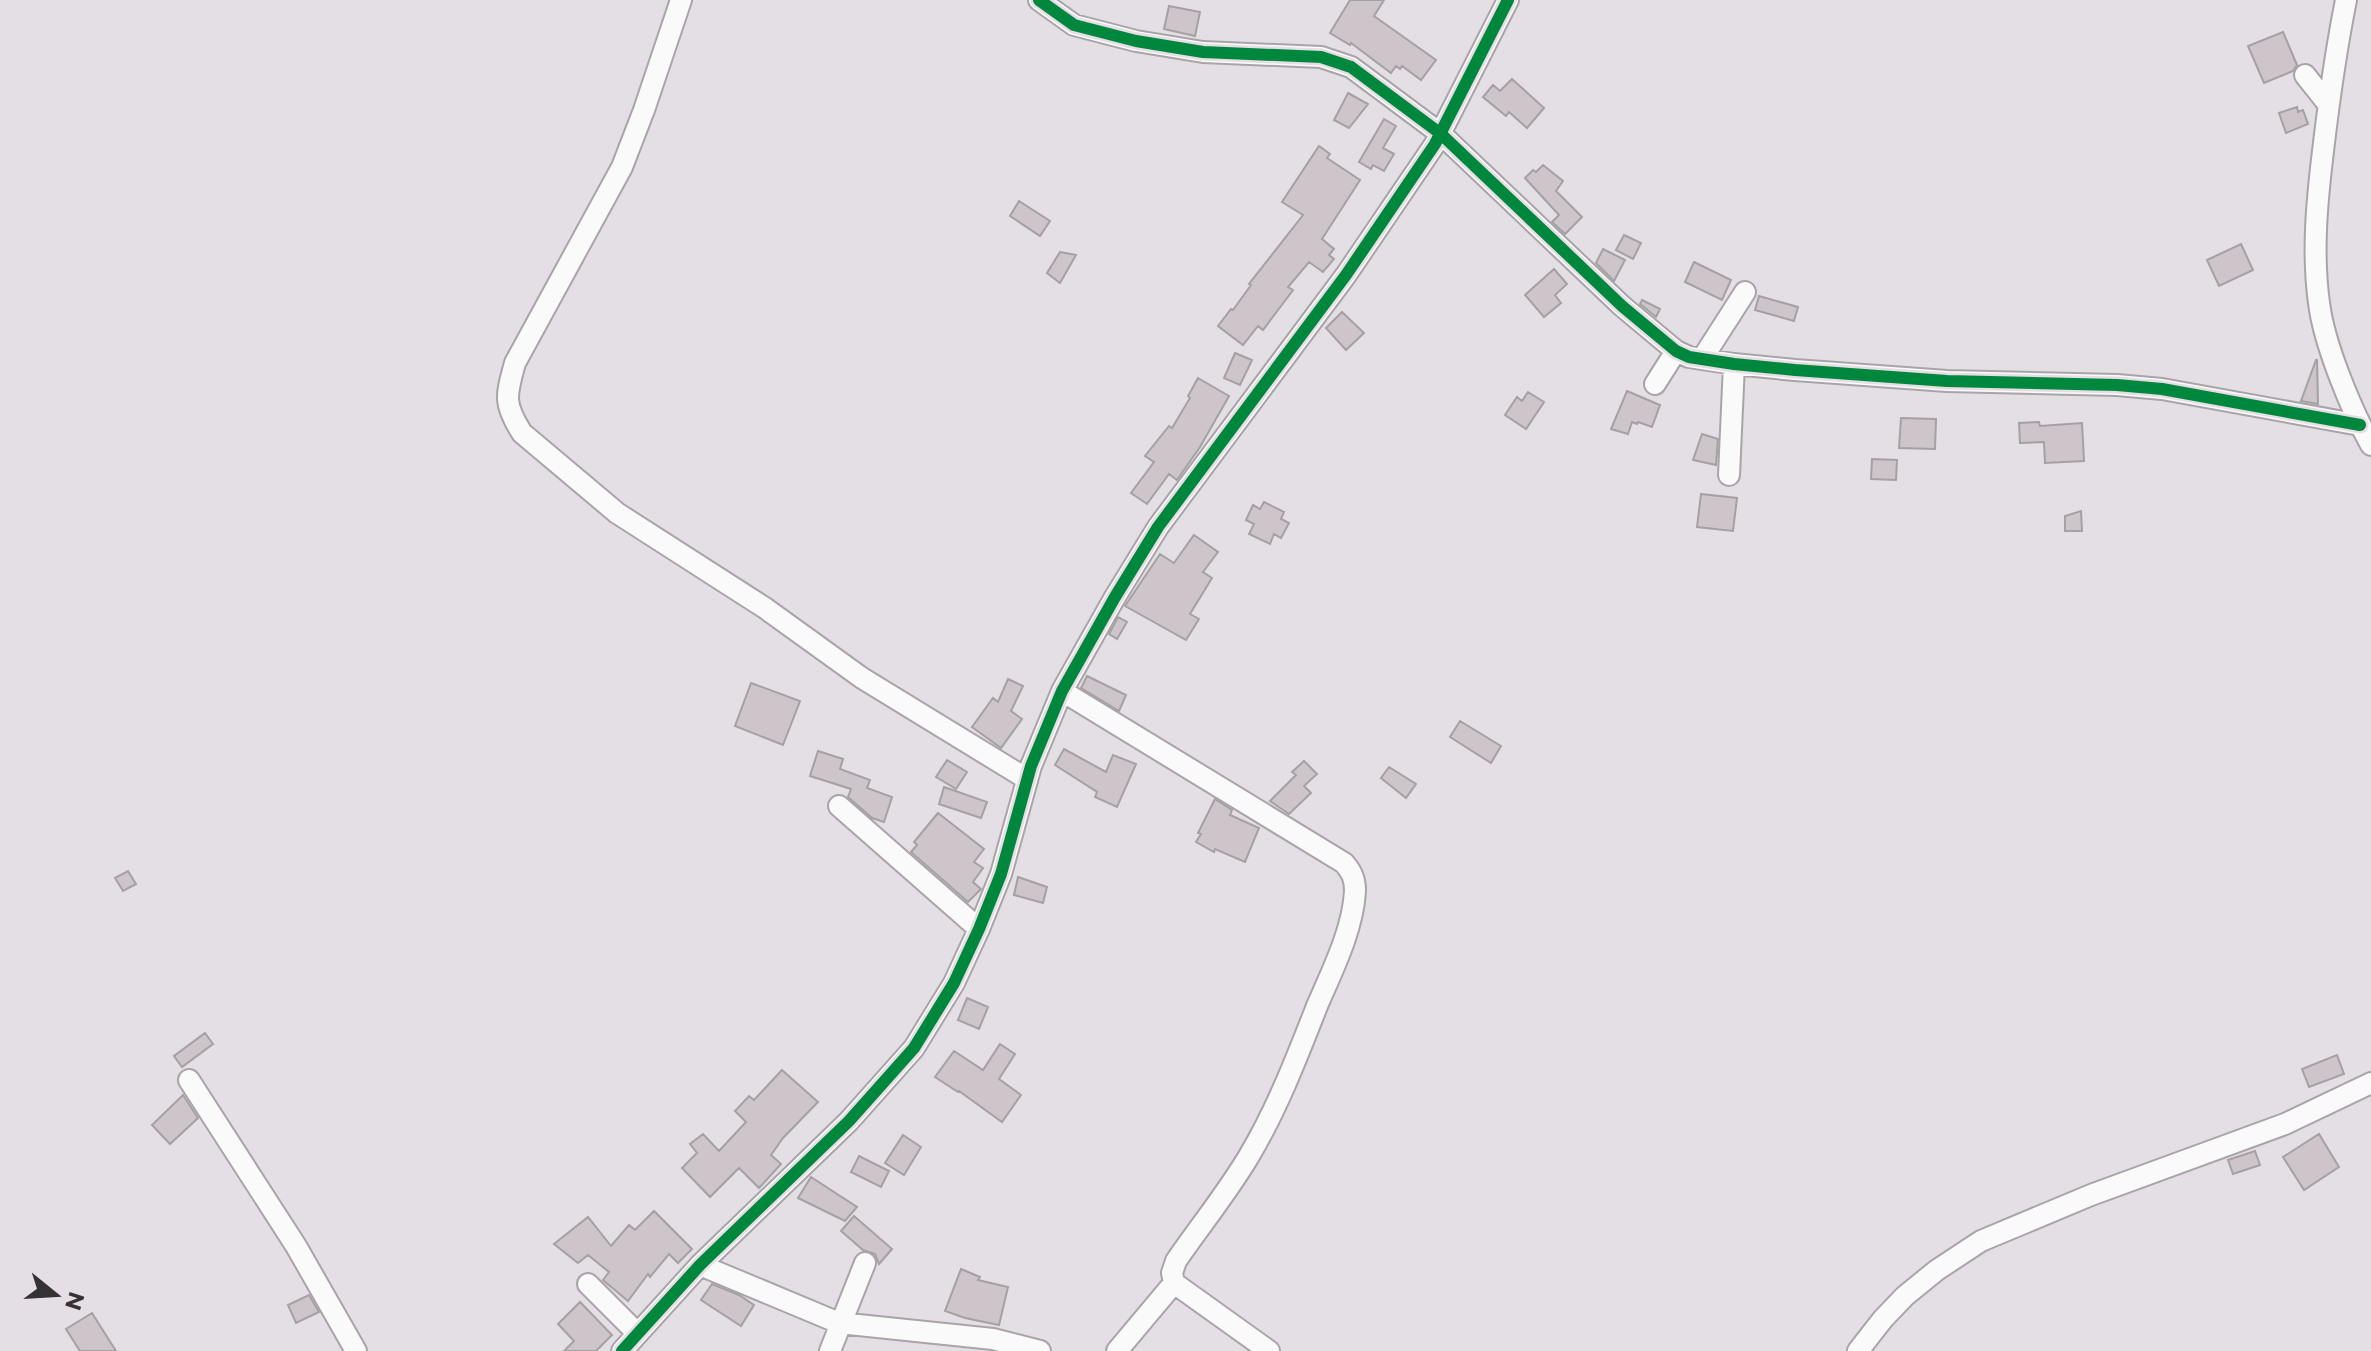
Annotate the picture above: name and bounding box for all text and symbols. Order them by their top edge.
north arrow [16,1255,96,1335]
text: N [59,1288,90,1314]

